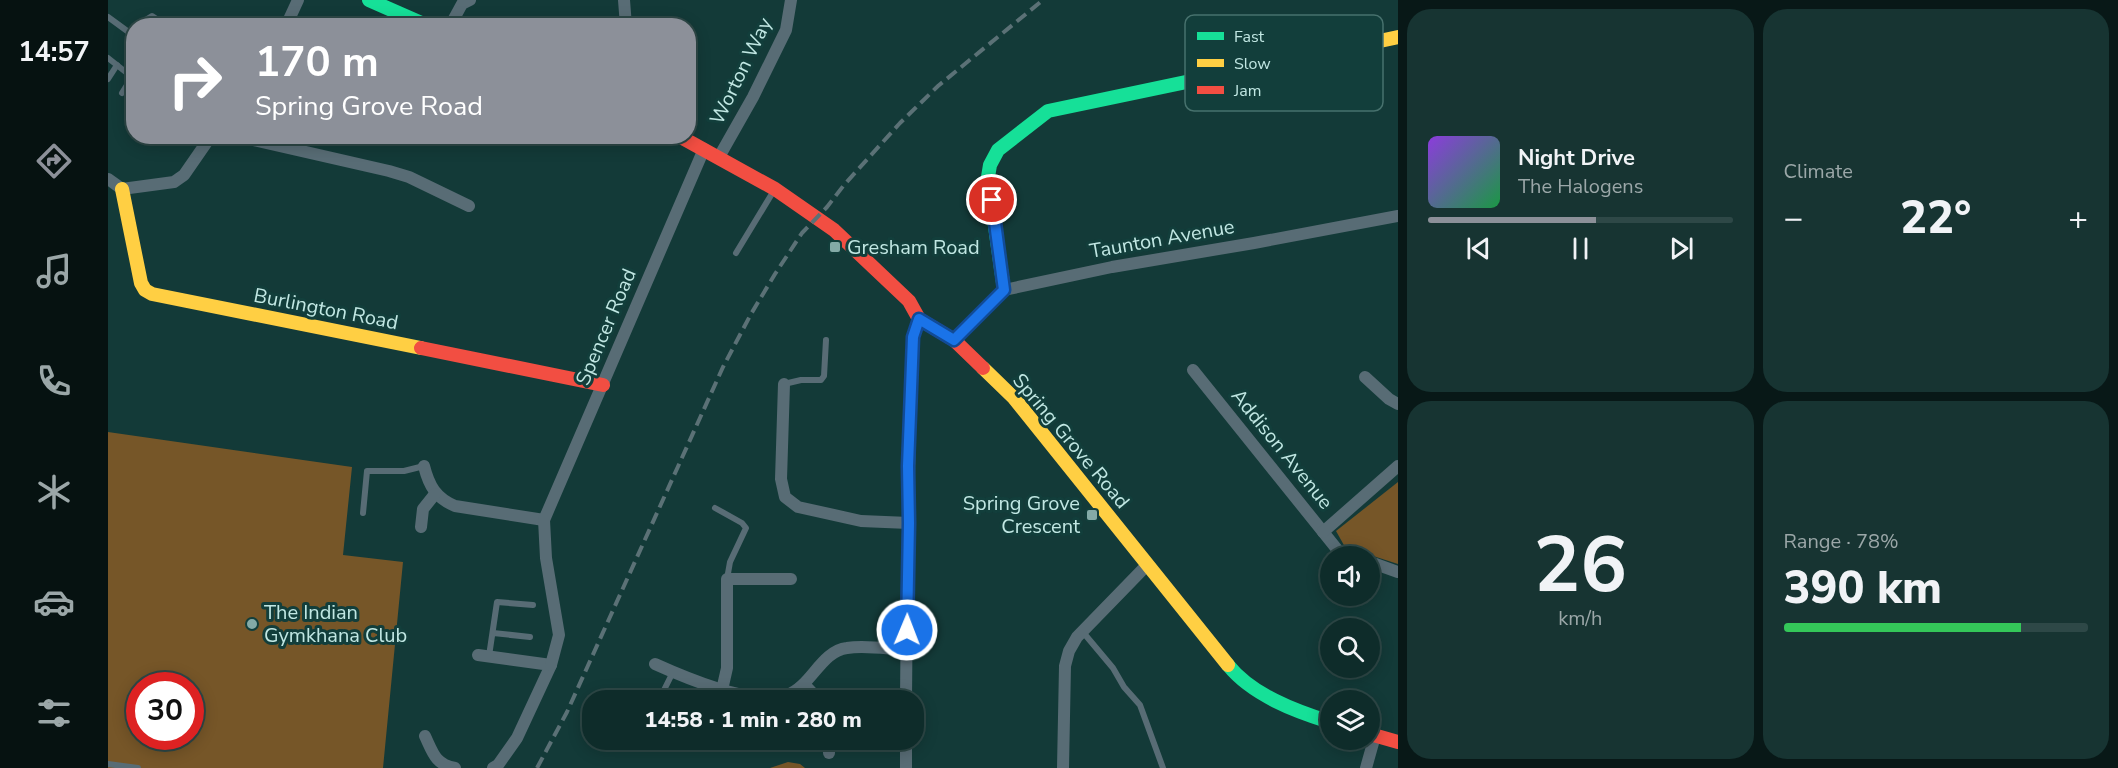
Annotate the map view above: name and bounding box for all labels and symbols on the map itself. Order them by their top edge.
street label: Worton Way [703,12,779,129]
legend [1185,15,1383,111]
text: Fast [1234,26,1265,48]
text: Slow [1234,53,1271,75]
text: Jam [1233,80,1261,102]
pin [966,174,1017,225]
street label: Taunton Avenue [1088,213,1236,265]
place label: Gresham Road [847,234,980,261]
marker: Gresham Road [828,240,842,254]
street label: Spencer Road [569,264,643,390]
street label: Burlington Road [251,282,401,336]
street label: Spring Grove Road [1006,368,1136,514]
street label: Addison Avenue [1225,383,1339,515]
place label: Spring Grove Crescent [963,490,1081,540]
marker: Spring Grove Crescent [1085,508,1099,522]
position arrow [875,598,939,662]
place label: The Indian Gymkhana Club [264,599,407,649]
marker: The Indian Gymkhana Club [245,617,259,631]
speed limit sign: 30 [126,672,204,750]

